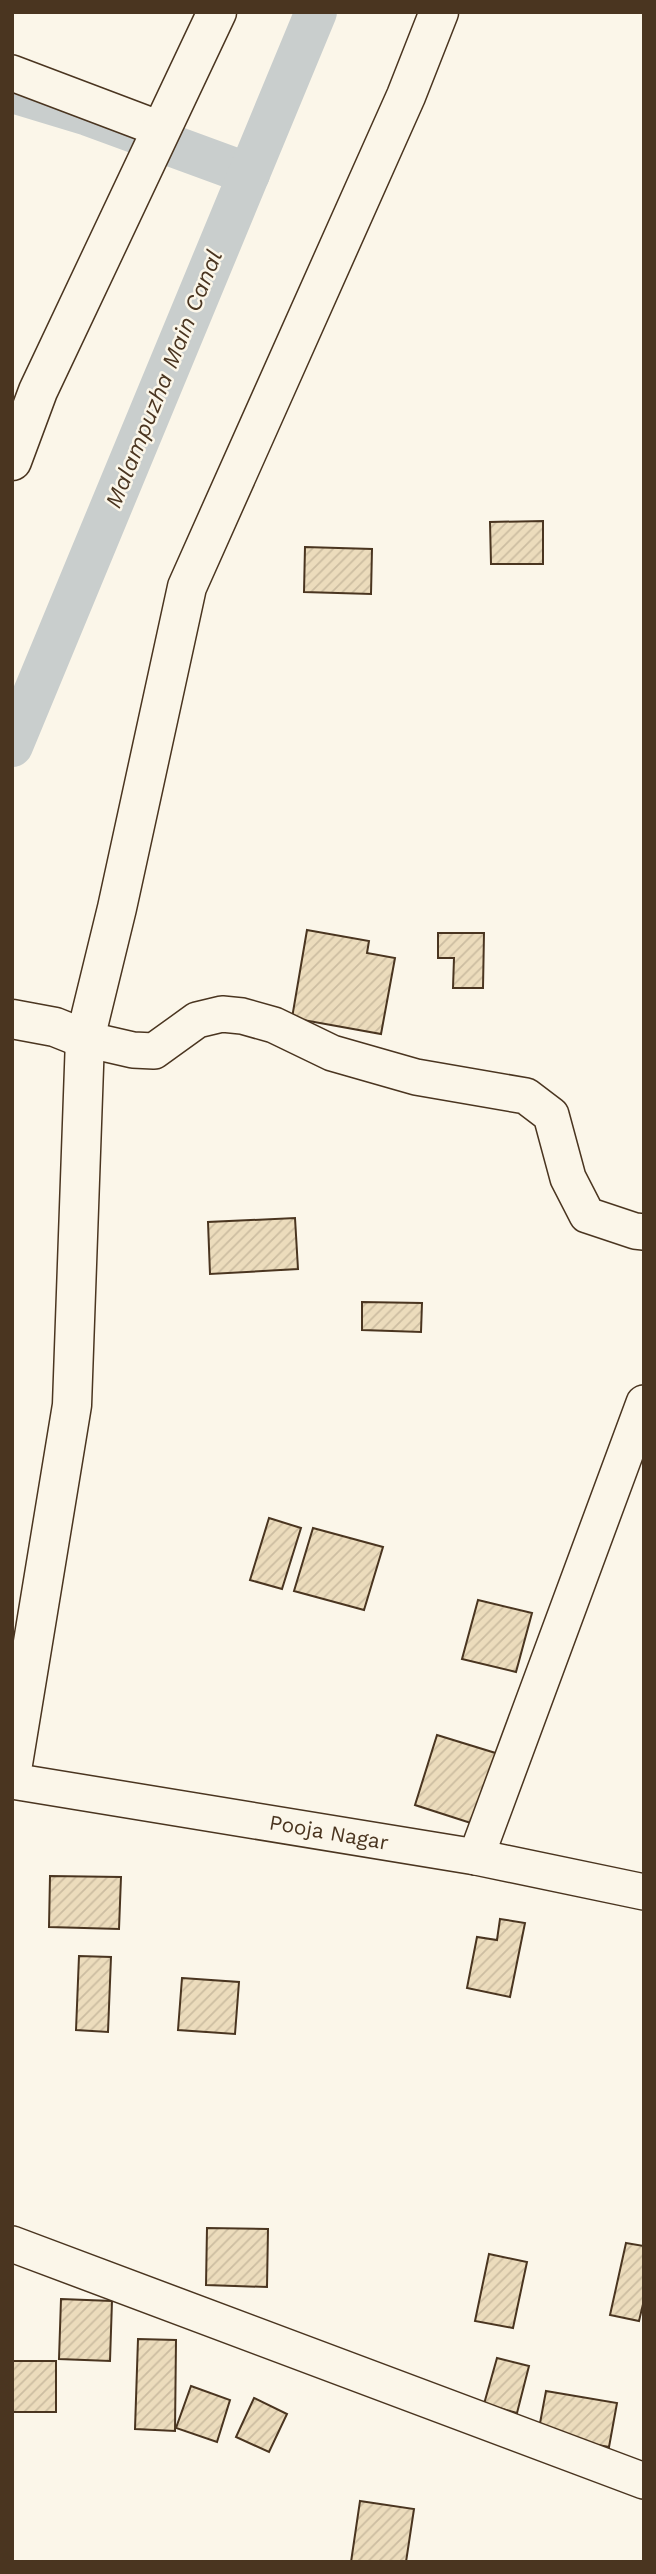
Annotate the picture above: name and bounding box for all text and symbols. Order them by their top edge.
water label: Malampuzha Main Canal [100,246,228,512]
street label: Pooja Nagar [267,1809,391,1855]

